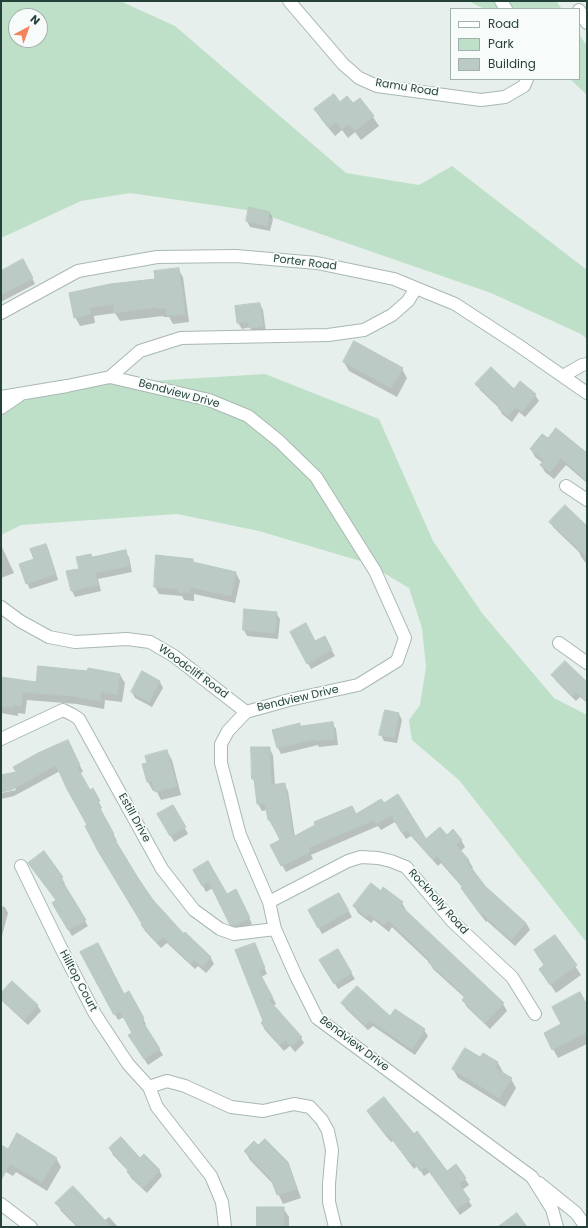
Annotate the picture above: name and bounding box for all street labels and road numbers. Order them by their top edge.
street label: Ramu Road [374,76,440,100]
street label: Porter Road [272,253,338,273]
street label: Bendview Drive [137,377,221,411]
street label: Woodcliff Road [155,642,231,702]
street label: Bendview Drive [256,683,340,715]
street label: Estill Drive [115,791,153,845]
street label: Rockholly Road [405,867,471,937]
street label: Hilltop Court [56,948,100,1014]
street label: Bendview Drive [317,1014,391,1074]

